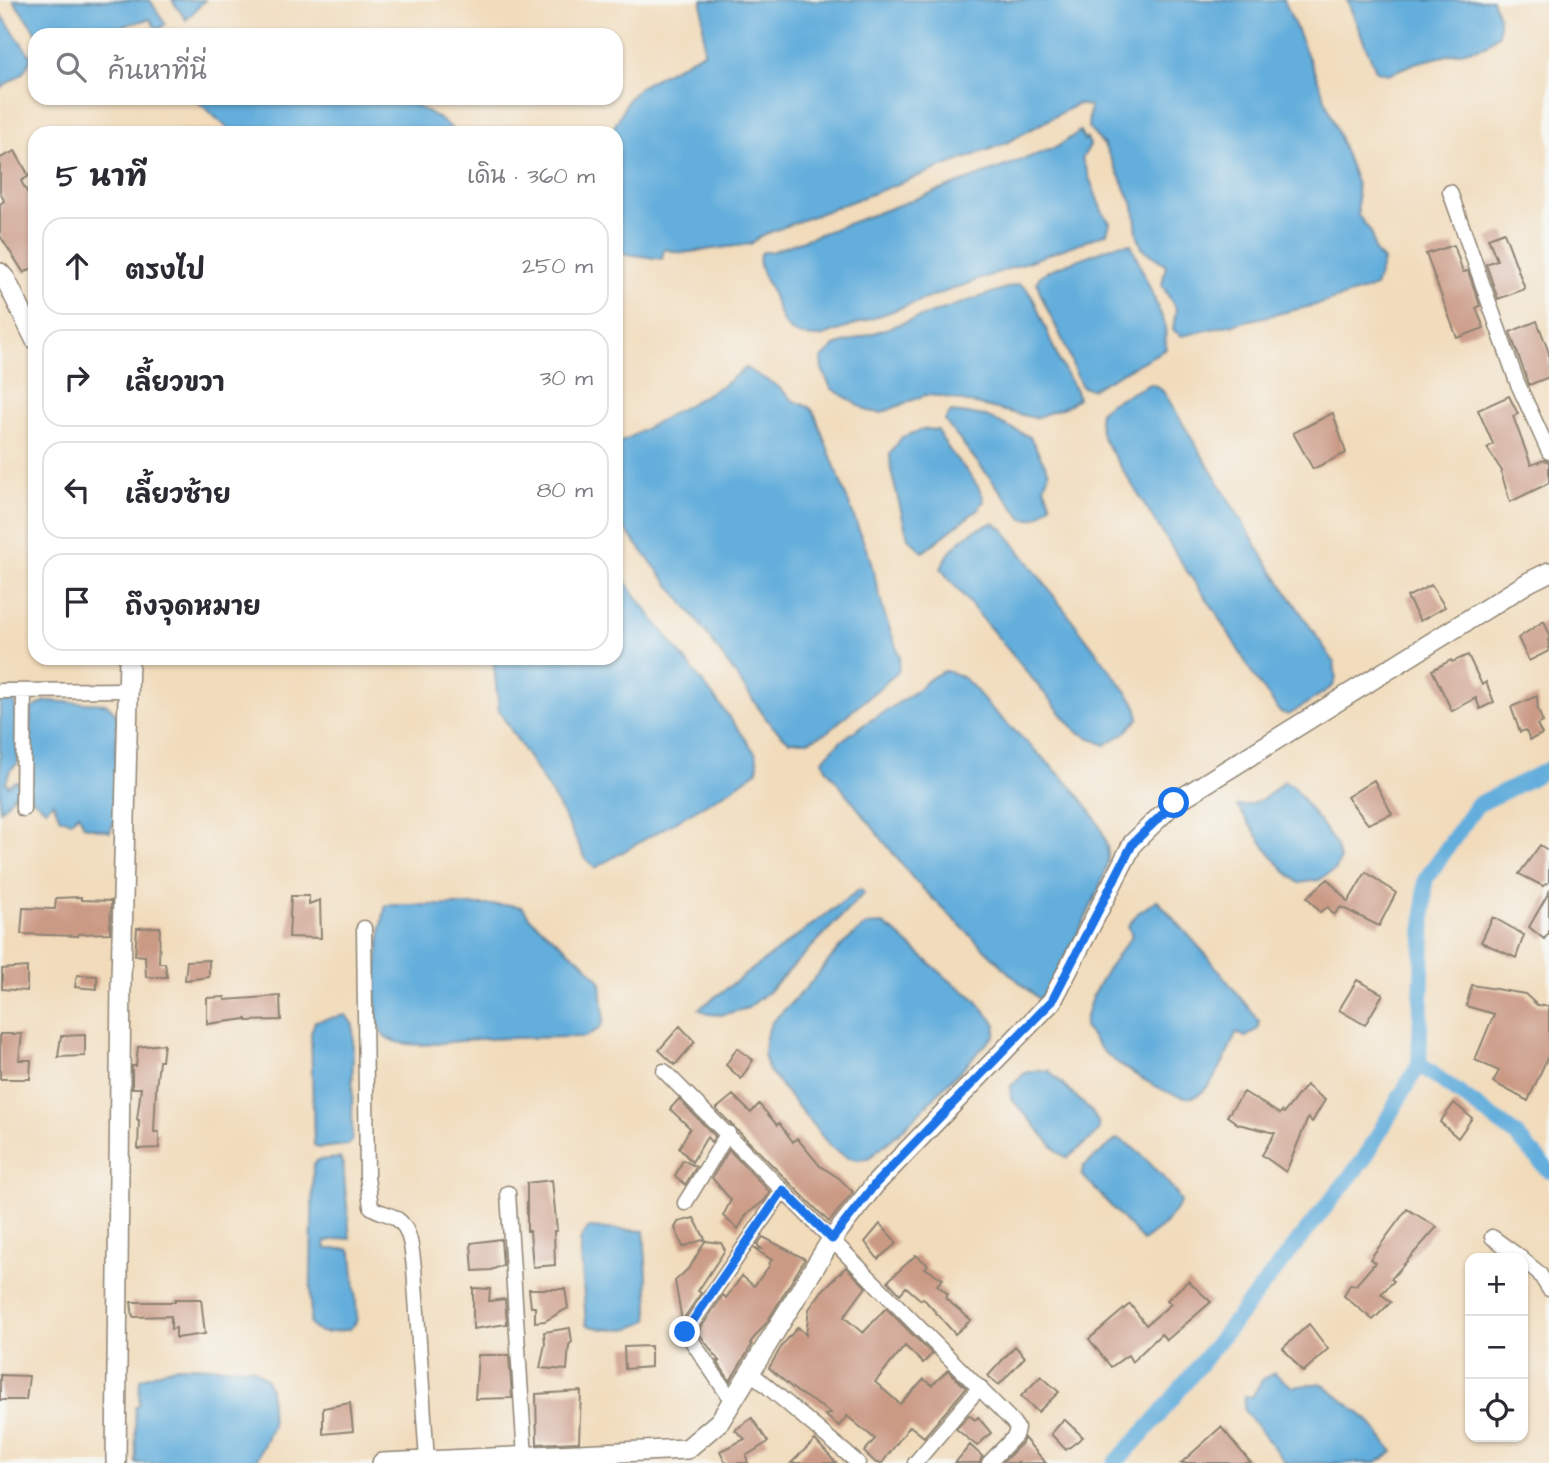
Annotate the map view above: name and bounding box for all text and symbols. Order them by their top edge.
search box [28,28,623,105]
icon: search [52,48,90,86]
text: ค้นหาที่นี่ [108,53,207,89]
text: 5 นาที [56,156,147,198]
text: เดิน · 360 m [467,160,595,192]
icon: ahead [58,247,96,285]
text: 250 m [522,250,593,282]
text: ตรงไป [125,253,205,289]
icon: right [58,359,96,397]
text: 30 m [540,362,593,394]
text: เลี้ยวขวา [125,365,225,401]
icon: left [58,471,96,509]
text: 80 m [536,474,593,506]
text: เลี้ยวซ้าย [125,477,231,513]
icon: arrive [58,583,96,621]
text: ถึงจุดหมาย [125,589,261,625]
route start [1158,787,1189,818]
map controls [1465,1253,1528,1442]
button: + [1465,1253,1528,1316]
route end [669,1316,700,1347]
button: − [1465,1316,1528,1379]
button: locate [1465,1379,1528,1442]

